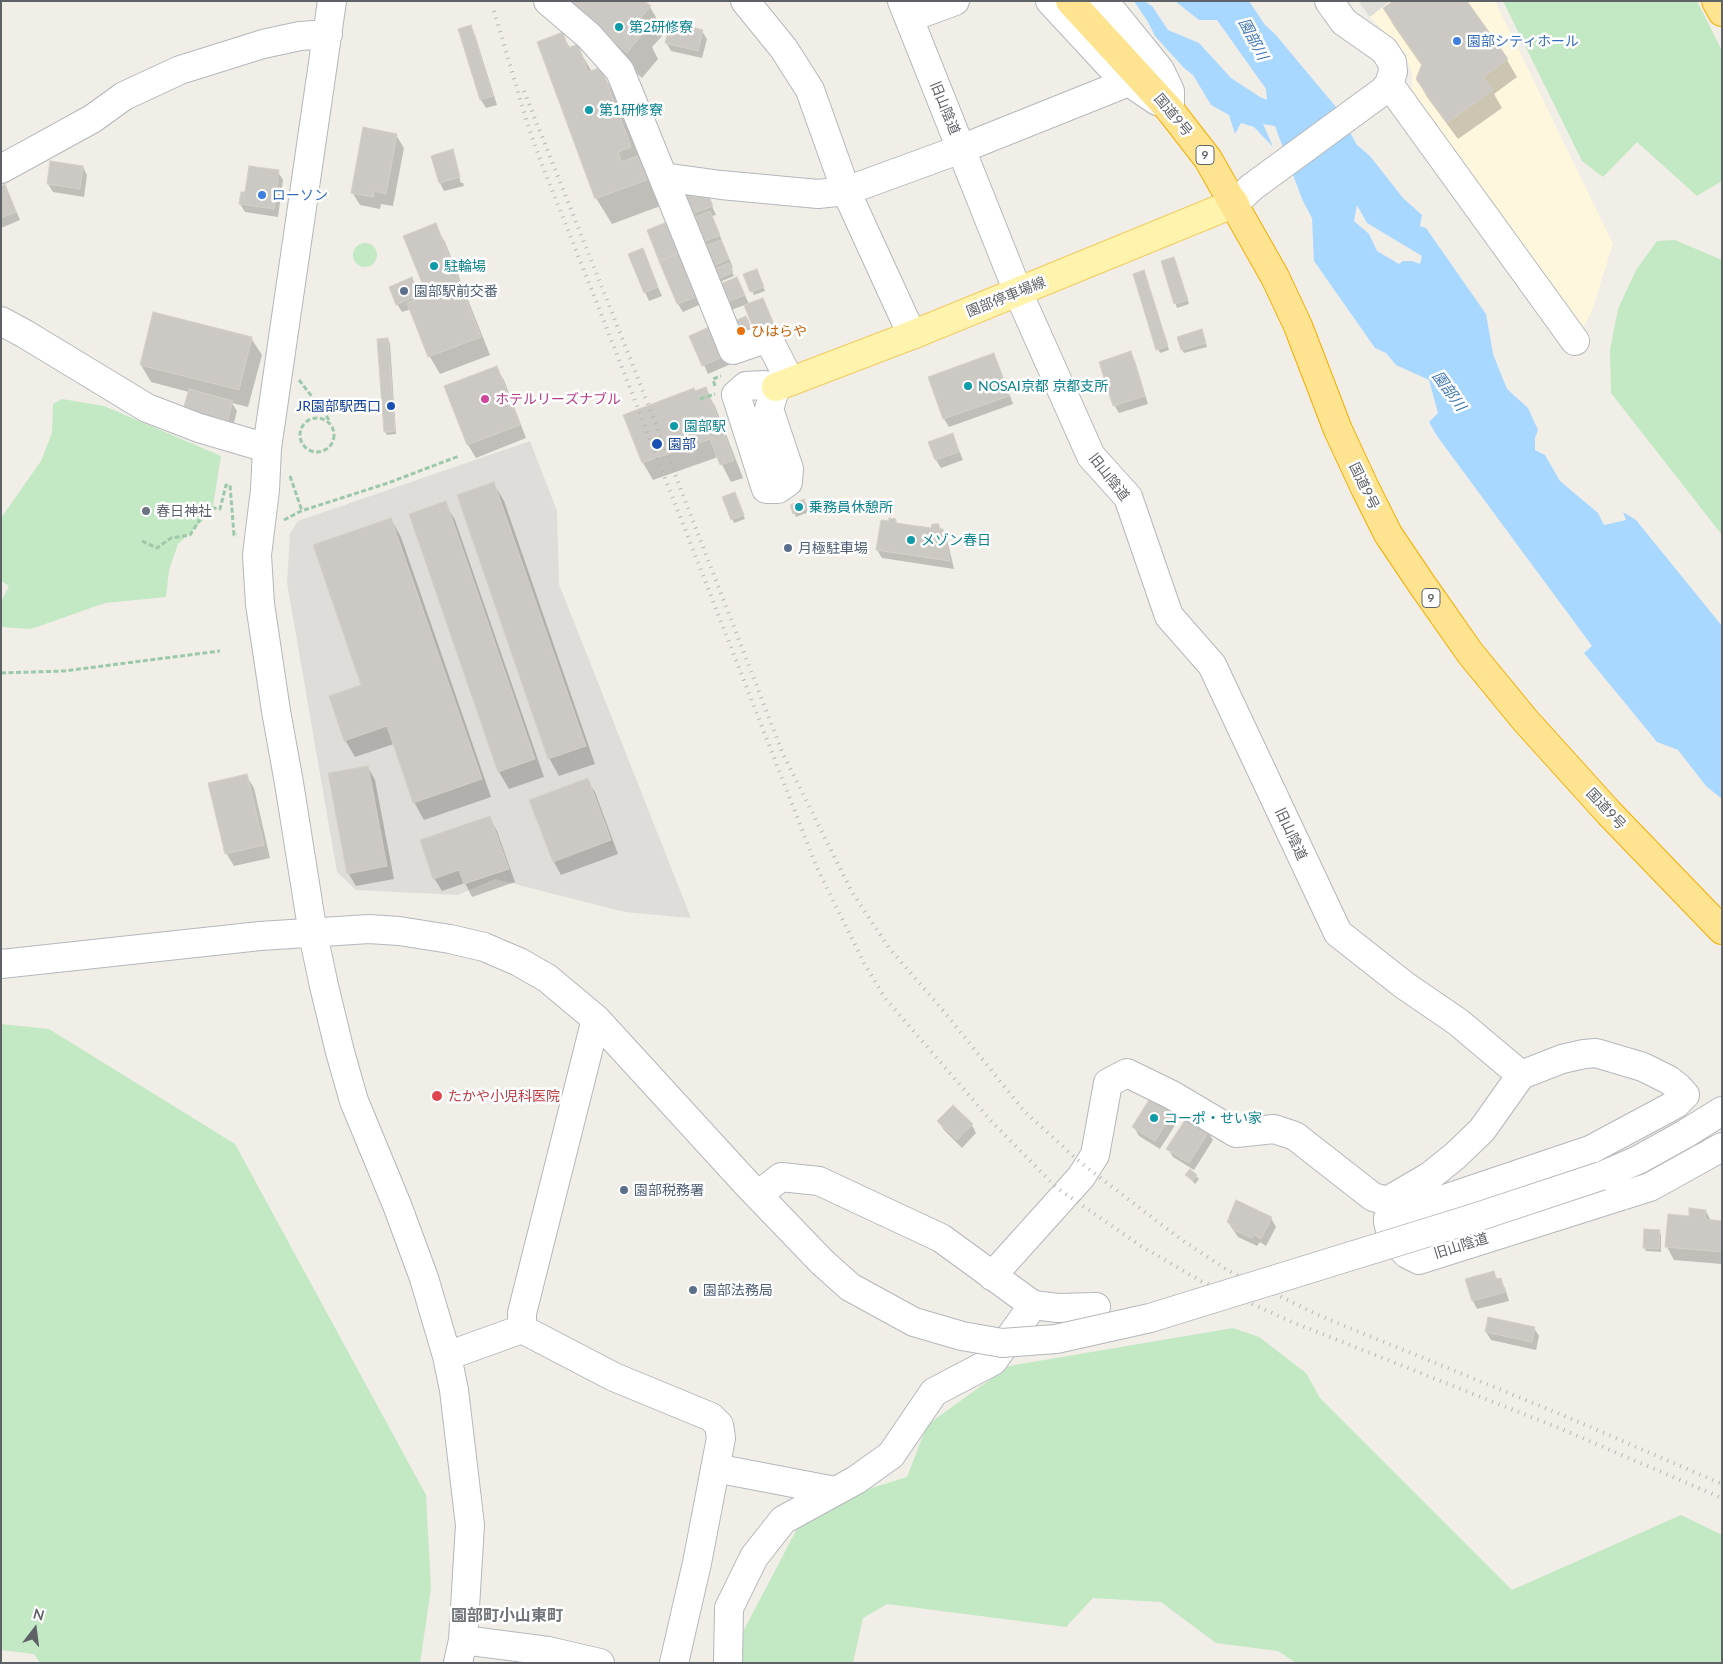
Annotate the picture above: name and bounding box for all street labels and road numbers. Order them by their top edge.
street label: 旧山陰道 [927,79,963,137]
street label: 国道9号 [1150,90,1196,140]
road number: 9 [1196,146,1214,164]
street label: 園部停車場線 [964,273,1048,321]
street label: 旧山陰道 [1085,450,1133,504]
street label: 国道9号 [1345,460,1383,512]
road number: 9 [1422,588,1440,608]
street label: 国道9号 [1583,785,1629,833]
street label: 旧山陰道 [1272,805,1310,863]
street label: 旧山陰道 [1432,1230,1490,1262]

